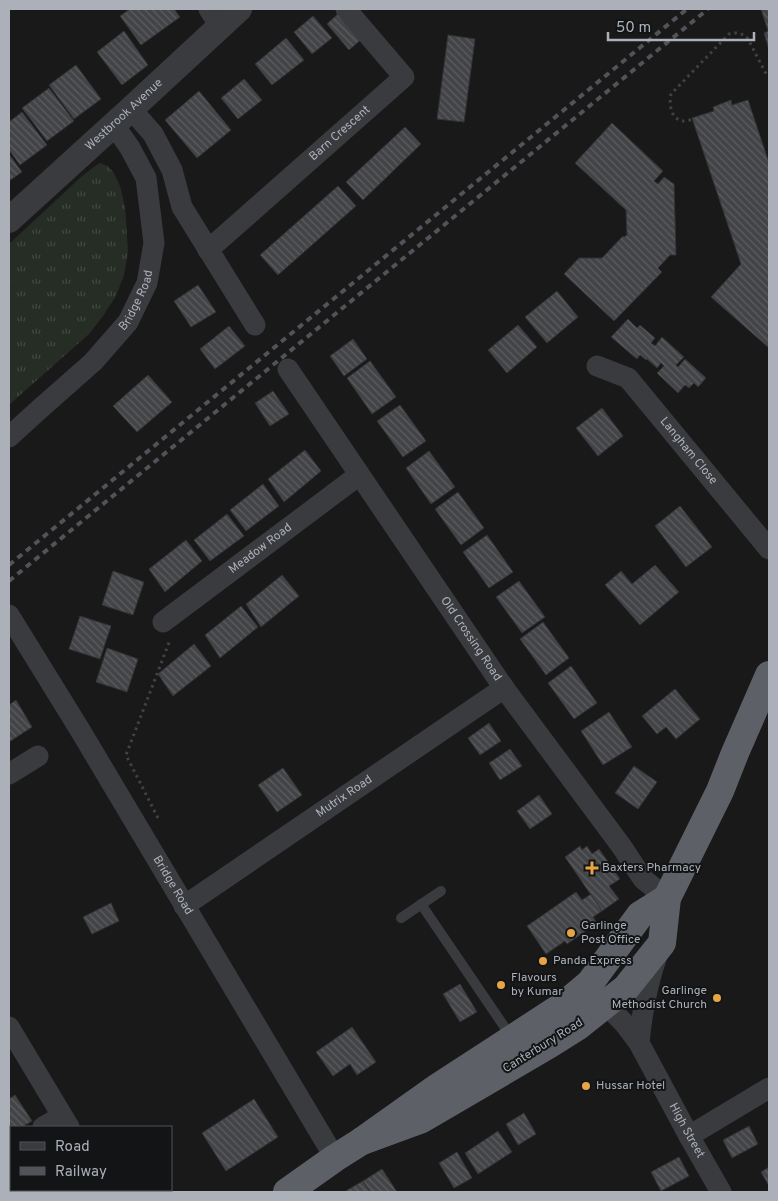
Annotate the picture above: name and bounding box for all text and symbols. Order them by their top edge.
scale bar [608,10,754,42]
text: 50 m [616,19,651,38]
street label: Westbrook Avenue [82,75,166,154]
street label: Barn Crescent [306,102,374,165]
street label: Bridge Road [116,269,157,335]
street label: Langham Close [656,414,721,488]
street label: Meadow Road [226,520,295,578]
street label: Old Crossing Road [436,594,505,684]
street label: Mutrix Road [313,772,376,822]
street label: Bridge Road [149,853,196,918]
place label: Baxters Pharmacy [602,860,701,876]
marker: Baxters Pharmacy [586,862,598,874]
place label: Garlinge Post Office [581,918,641,948]
marker: Garlinge Post Office [565,927,577,939]
place label: Panda Express [553,953,632,969]
marker: Panda Express [537,955,549,967]
place label: Flavours by Kumar [511,970,563,1000]
marker: Flavours by Kumar [495,979,507,991]
place label: Garlinge Methodist Church [612,983,707,1013]
marker: Garlinge Methodist Church [711,992,723,1004]
street label: Canterbury Road [500,1015,586,1077]
place label: Hussar Hotel [596,1078,665,1094]
marker: Hussar Hotel [580,1080,592,1092]
street label: High Street [665,1100,708,1161]
legend [10,1126,172,1191]
text: Road [55,1138,90,1157]
text: Railway [55,1163,107,1182]

